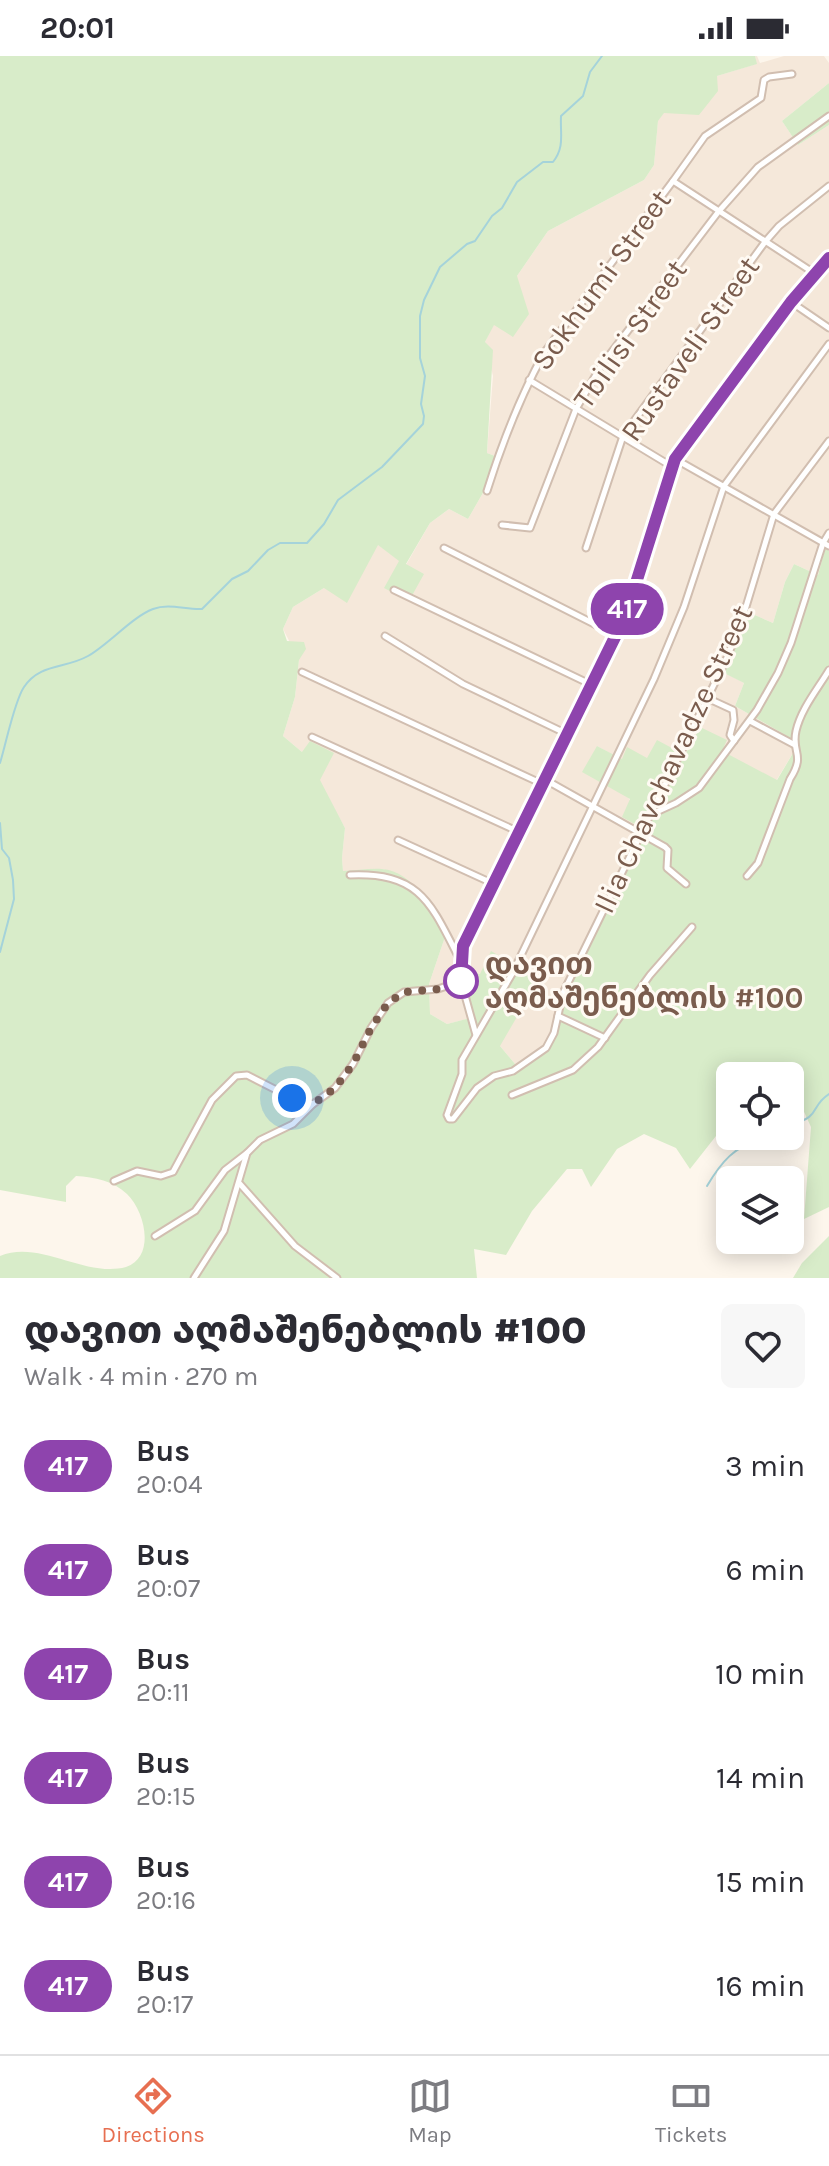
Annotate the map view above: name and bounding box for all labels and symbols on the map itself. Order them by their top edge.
street label: Sokhumi Street [523,183,679,377]
street label: Rustaveli Street [613,250,767,448]
street label: Tbilisi Street [566,253,694,415]
line badge: 417 [581,583,673,635]
street label: Ilia Chavchavadze Street [586,599,760,919]
place label: დავით აღმაშენებლის #100 [485,946,804,1016]
marker: დავით აღმაშენებლის #100 [444,964,478,998]
your location [272,1078,312,1118]

